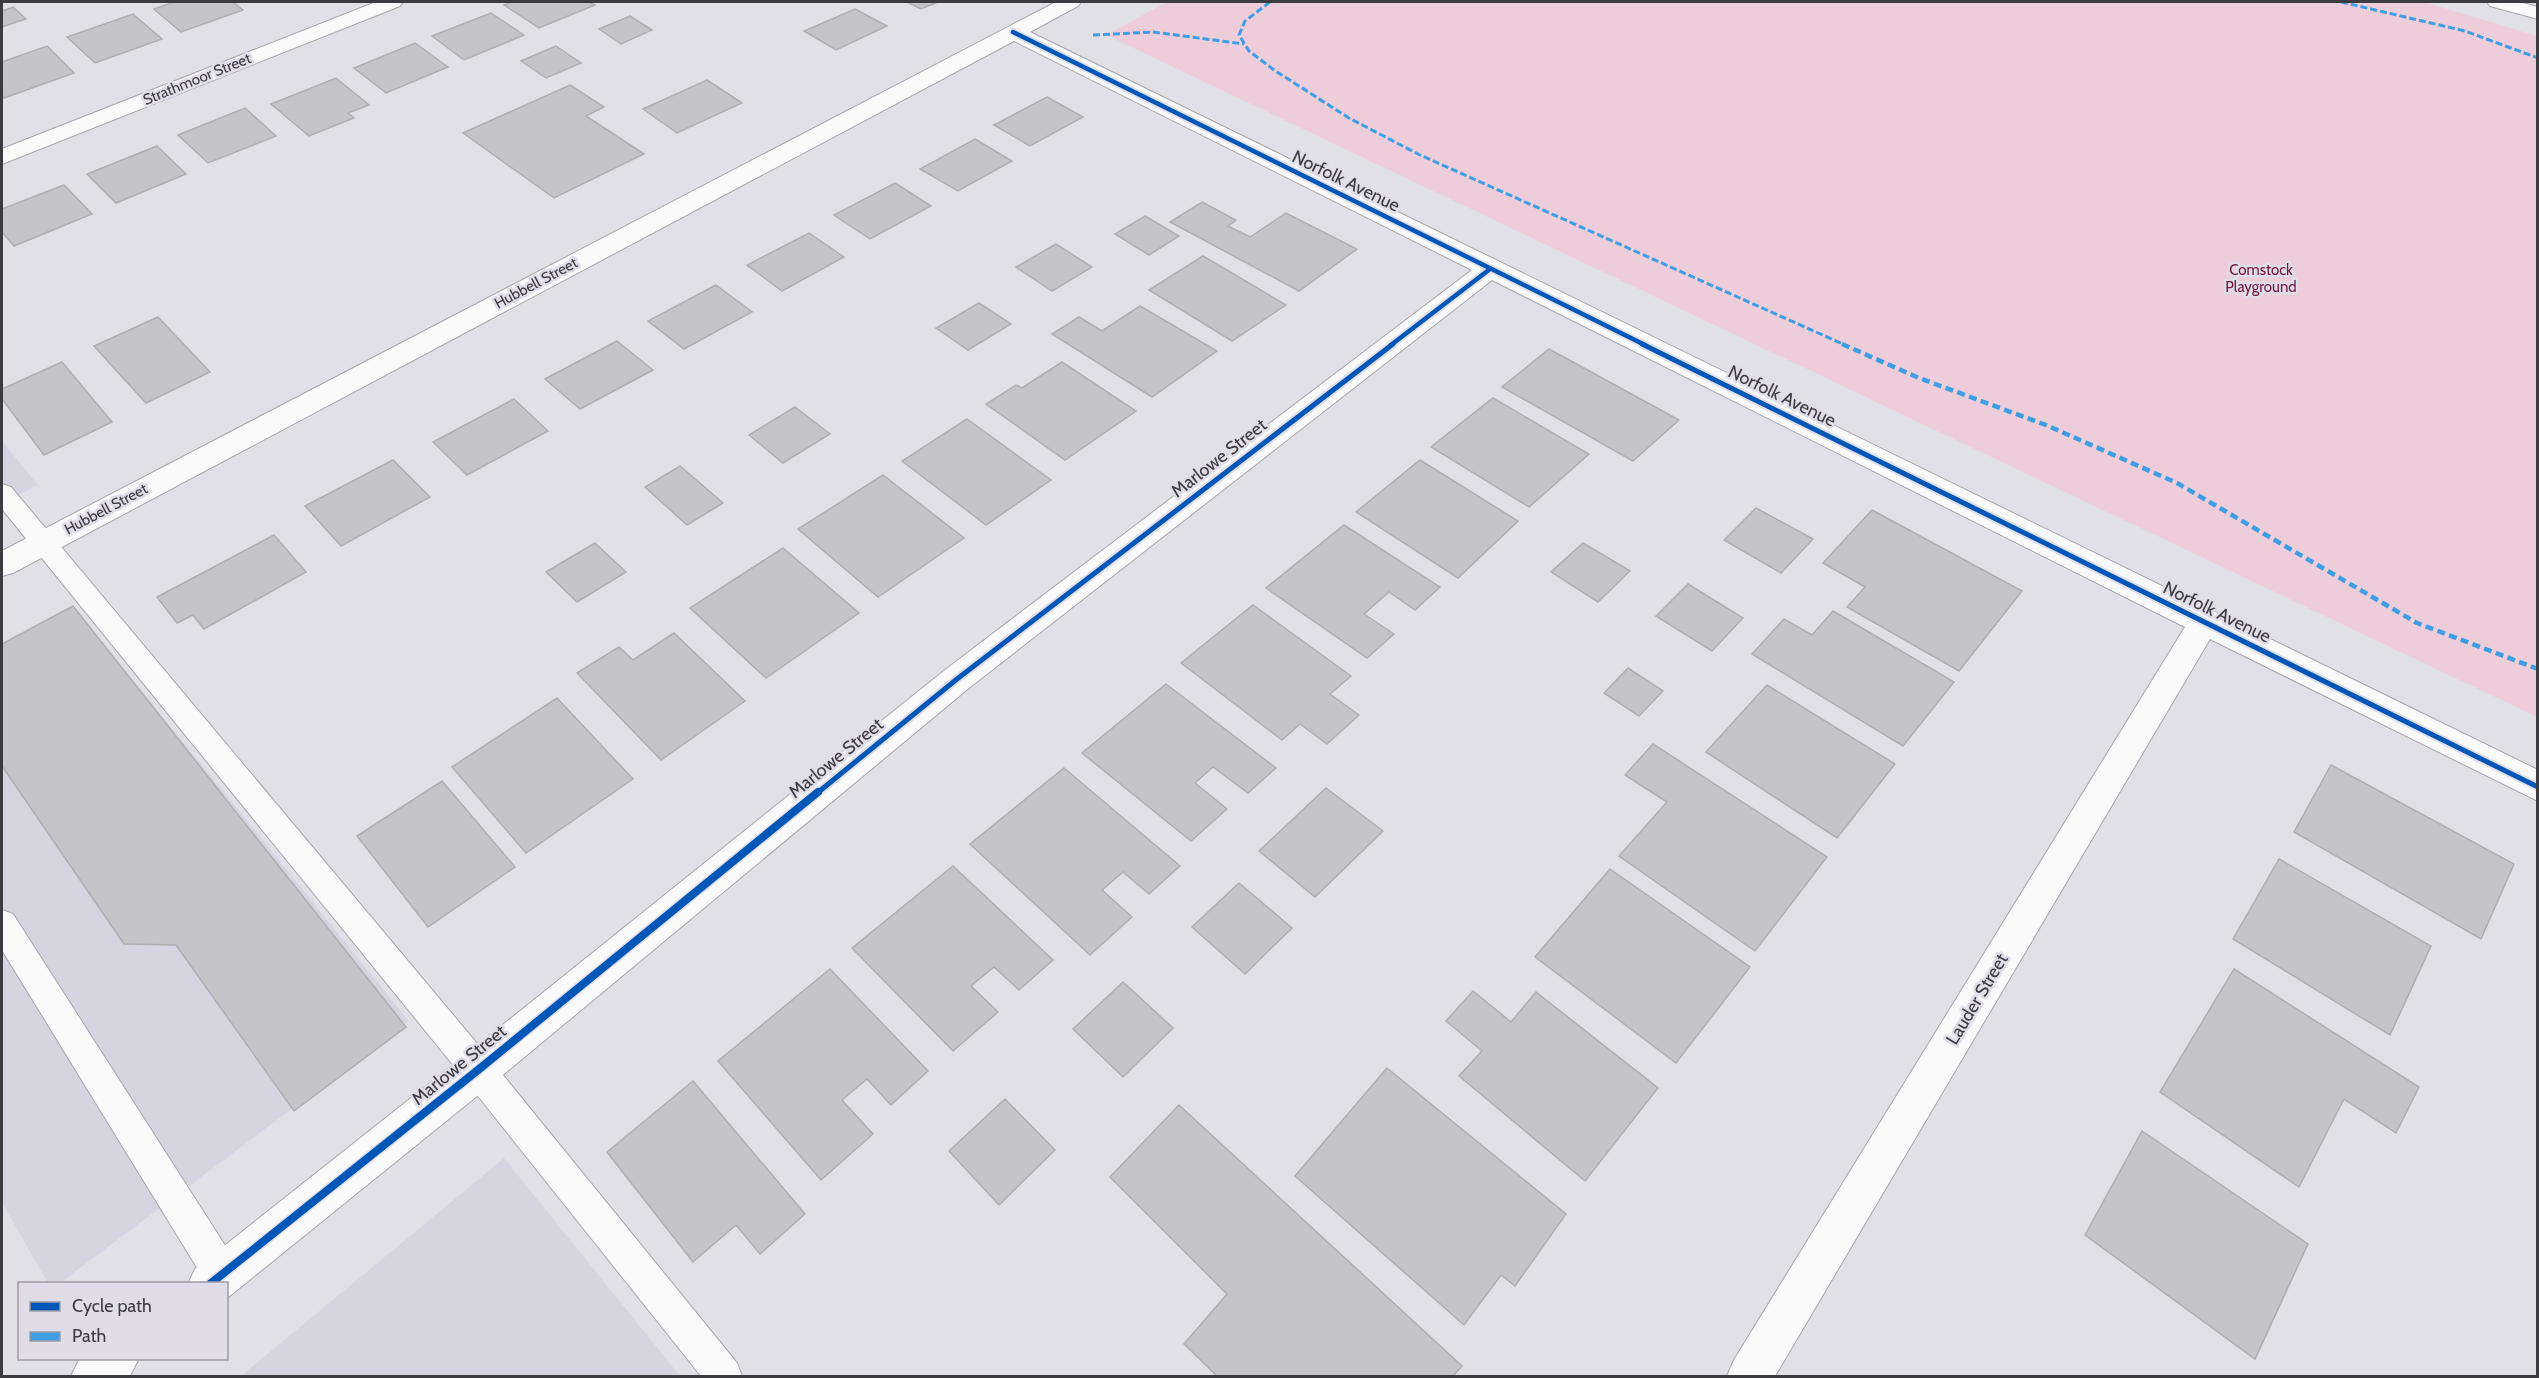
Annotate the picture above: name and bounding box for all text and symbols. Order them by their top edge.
street label: Strathmoor Street [140,49,254,109]
street label: Norfolk Avenue [1289,145,1403,217]
street label: Hubbell Street [491,254,581,312]
park label: Comstock Playground [2225,261,2297,296]
street label: Norfolk Avenue [1725,360,1839,432]
street label: Marlowe Street [1167,414,1271,502]
street label: Hubbell Street [61,480,151,538]
street label: Norfolk Avenue [2160,576,2274,648]
street label: Marlowe Street [784,713,888,803]
street label: Lauder Street [1941,949,2013,1049]
street label: Marlowe Street [407,1020,511,1110]
legend [18,1282,228,1360]
text: Cycle path [72,1295,152,1317]
text: Path [72,1325,106,1347]

